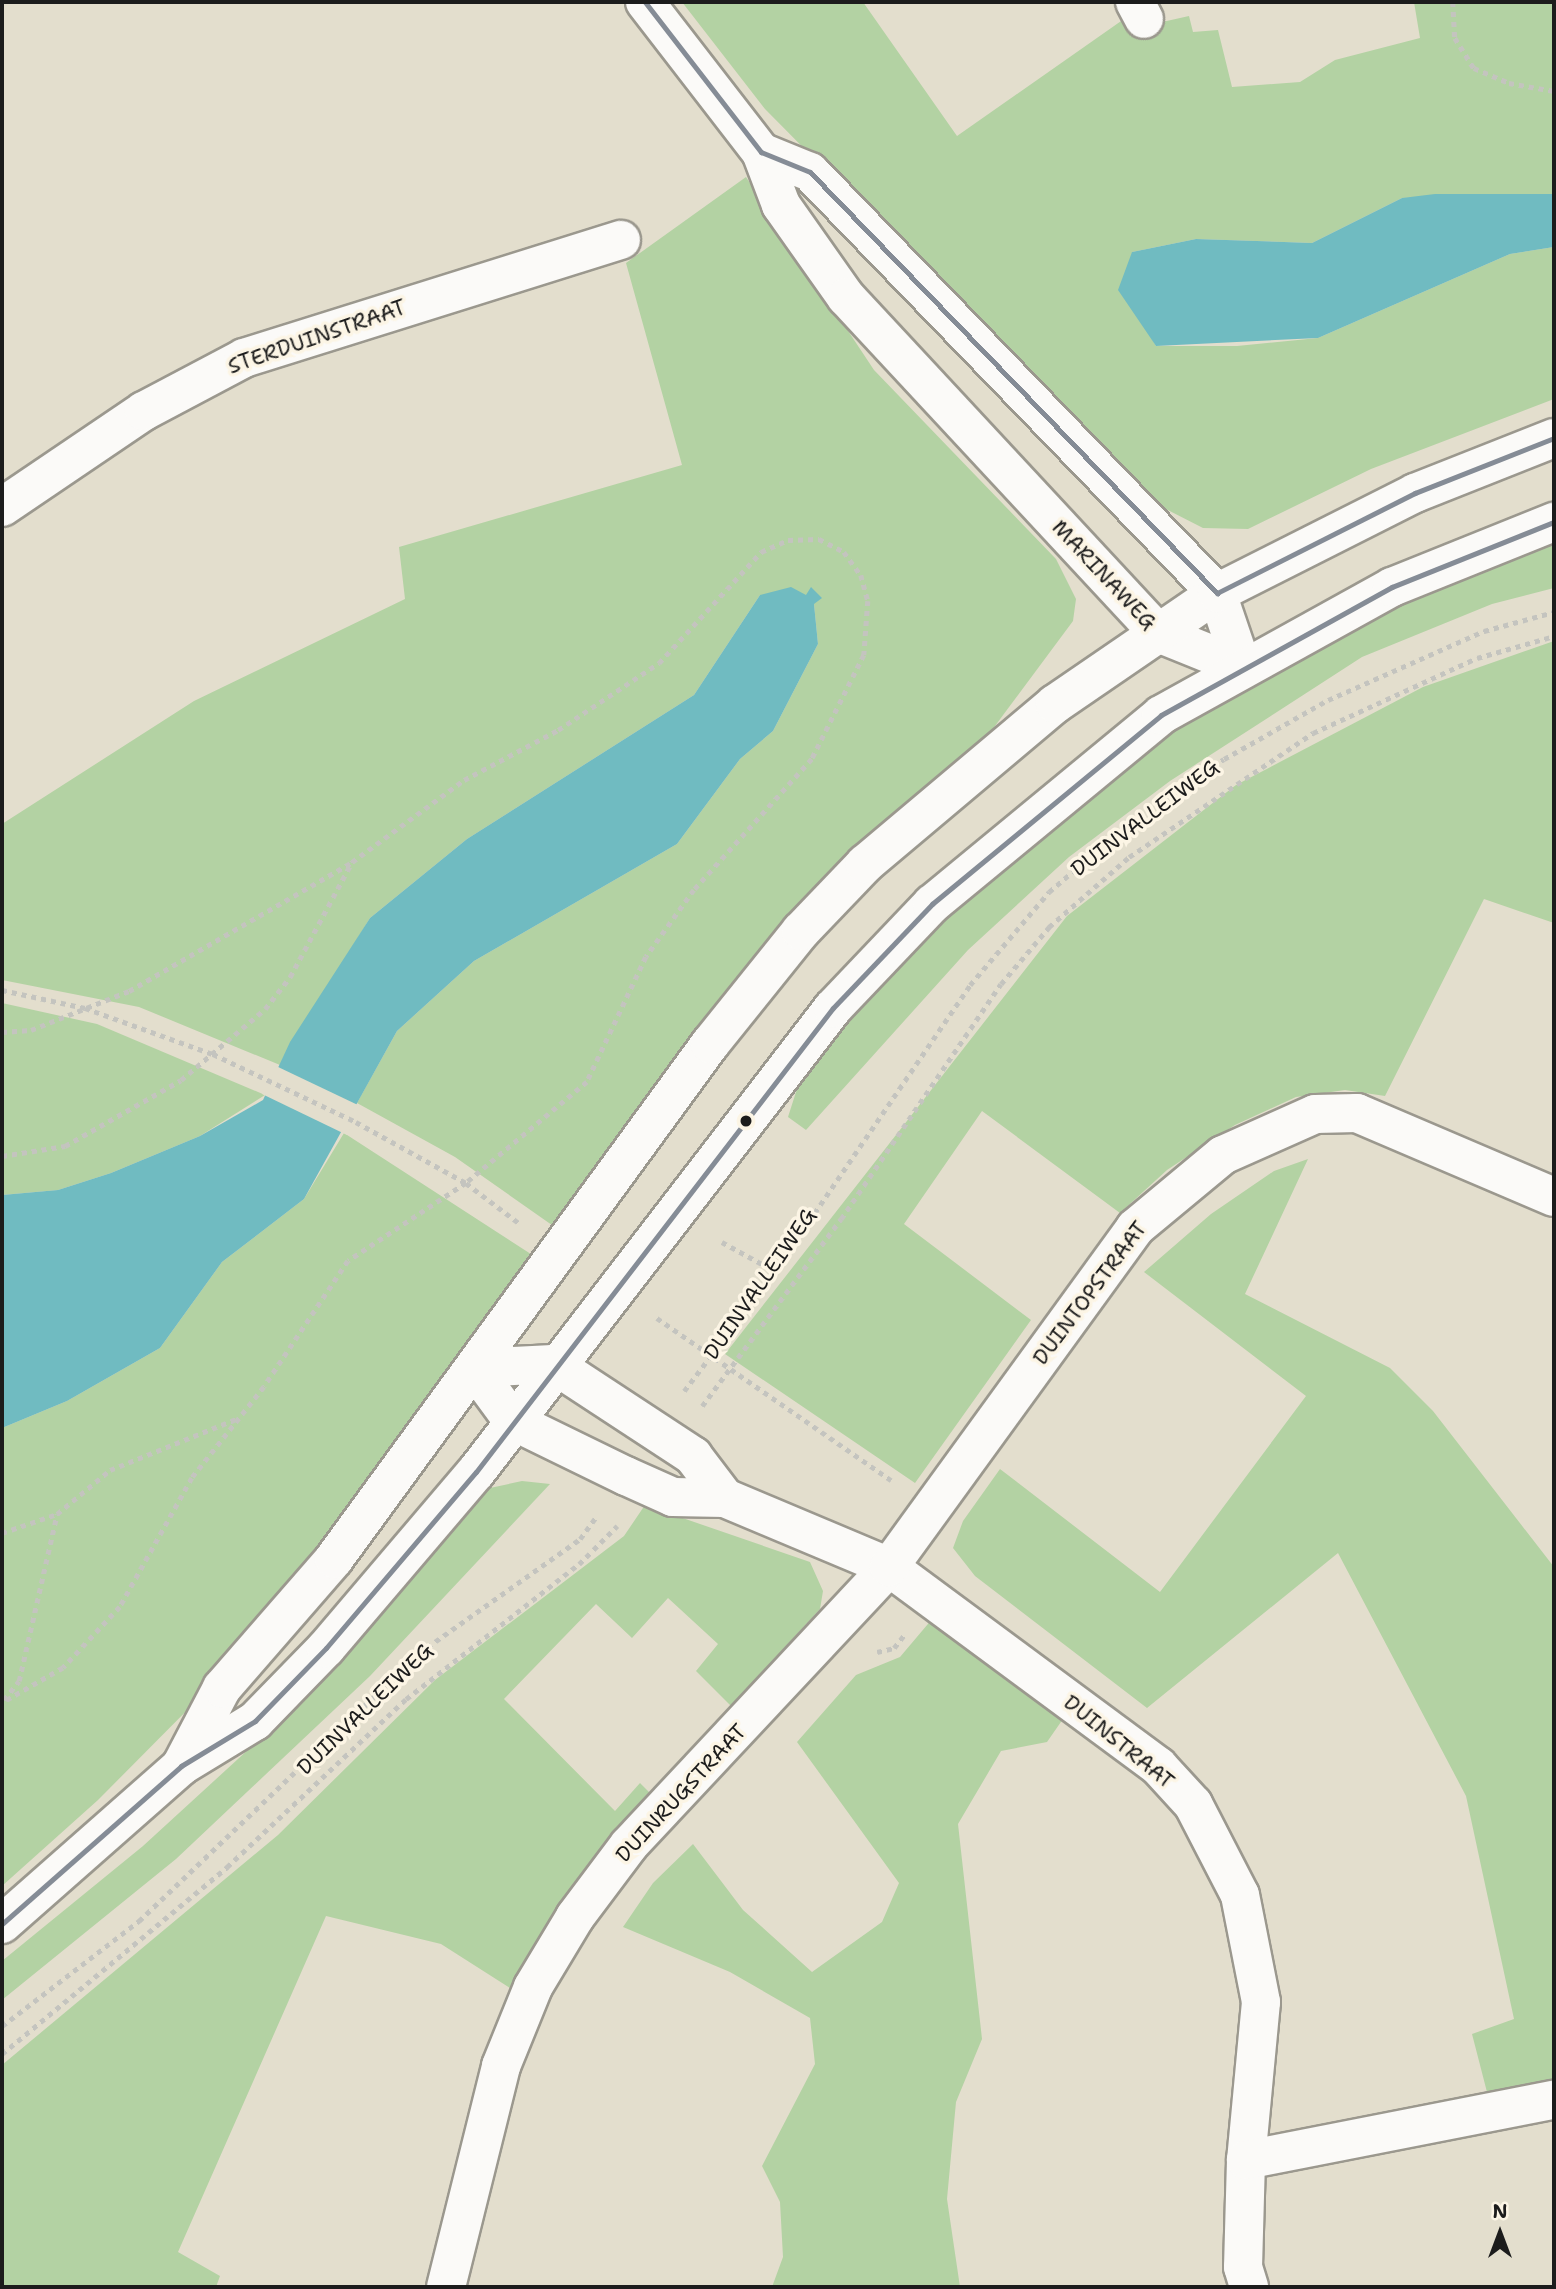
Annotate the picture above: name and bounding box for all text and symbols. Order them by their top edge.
street label: STERDUINSTRAAT [225,295,409,379]
street label: MARINAWEG [1047,515,1161,635]
street label: DUINVALLEIWEG [1066,754,1224,882]
unlabelled marker [739,1114,753,1128]
street label: DUINVALLEIWEG [698,1204,822,1364]
street label: DUINTOPSTRAAT [1028,1216,1152,1370]
street label: DUINVALLEIWEG [292,1638,438,1780]
street label: DUINSTRAAT [1059,1690,1179,1794]
street label: DUINRUGSTRAAT [610,1719,752,1867]
north arrow [1465,2198,1535,2268]
text: N [1492,2199,1508,2224]

